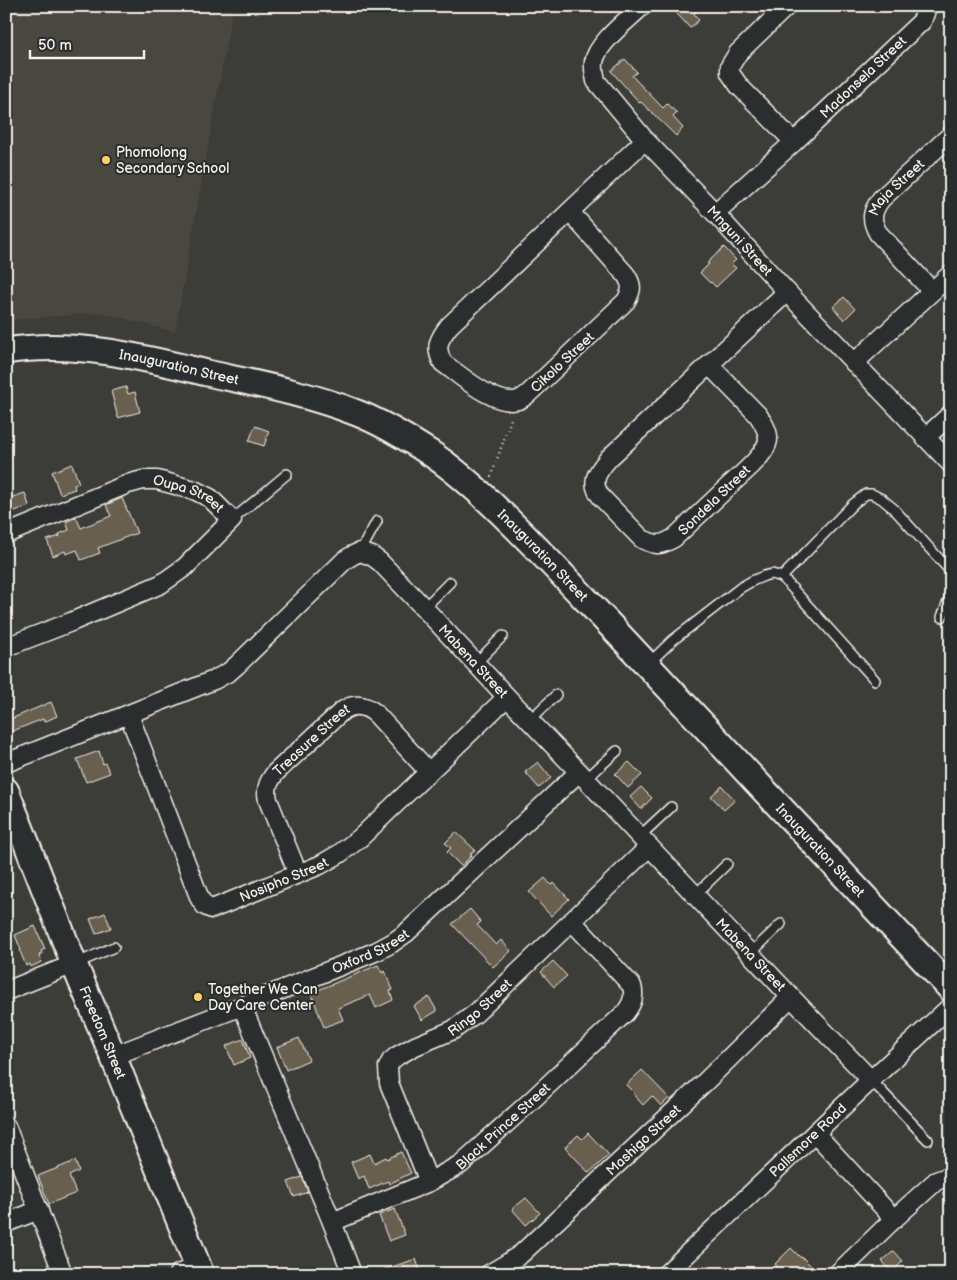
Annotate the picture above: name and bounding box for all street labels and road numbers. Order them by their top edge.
street label: Madonsela Street [817,32,910,122]
street label: Maja Street [865,155,929,218]
street label: Mnguni Street [703,202,776,280]
street label: Cikolo Street [527,328,598,396]
street label: Inauguration Street [118,346,241,389]
street label: Sondela Street [675,461,754,539]
street label: Oupa Street [151,471,228,517]
street label: Inauguration Street [494,506,592,606]
street label: Mabena Street [435,621,512,702]
street label: Treasure Street [269,700,353,780]
street label: Inauguration Street [772,800,869,901]
street label: Nosipho Street [237,854,332,906]
street label: Mabena Street [712,915,790,995]
street label: Oxford Street [330,925,413,977]
street label: Ringo Street [444,975,516,1040]
street label: Freedom Street [75,983,130,1082]
street label: Black Prince Street [452,1079,554,1174]
street label: Pallsmore Road [766,1100,850,1181]
street label: Mashigo Street [603,1101,685,1179]

